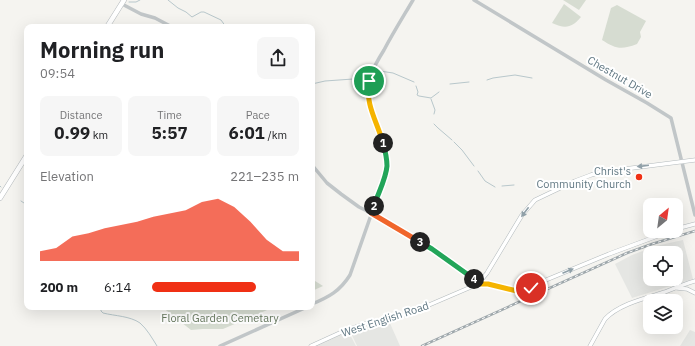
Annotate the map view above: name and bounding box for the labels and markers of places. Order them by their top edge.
pin [352,64,386,98]
pin: 1 [373,133,393,153]
place label: Christ's Community Church [537,164,631,191]
marker: Christ's Community Church [634,172,644,182]
pin: 2 [364,196,384,216]
pin: 3 [410,232,430,252]
pin: 4 [464,269,484,289]
pin [514,271,548,305]

